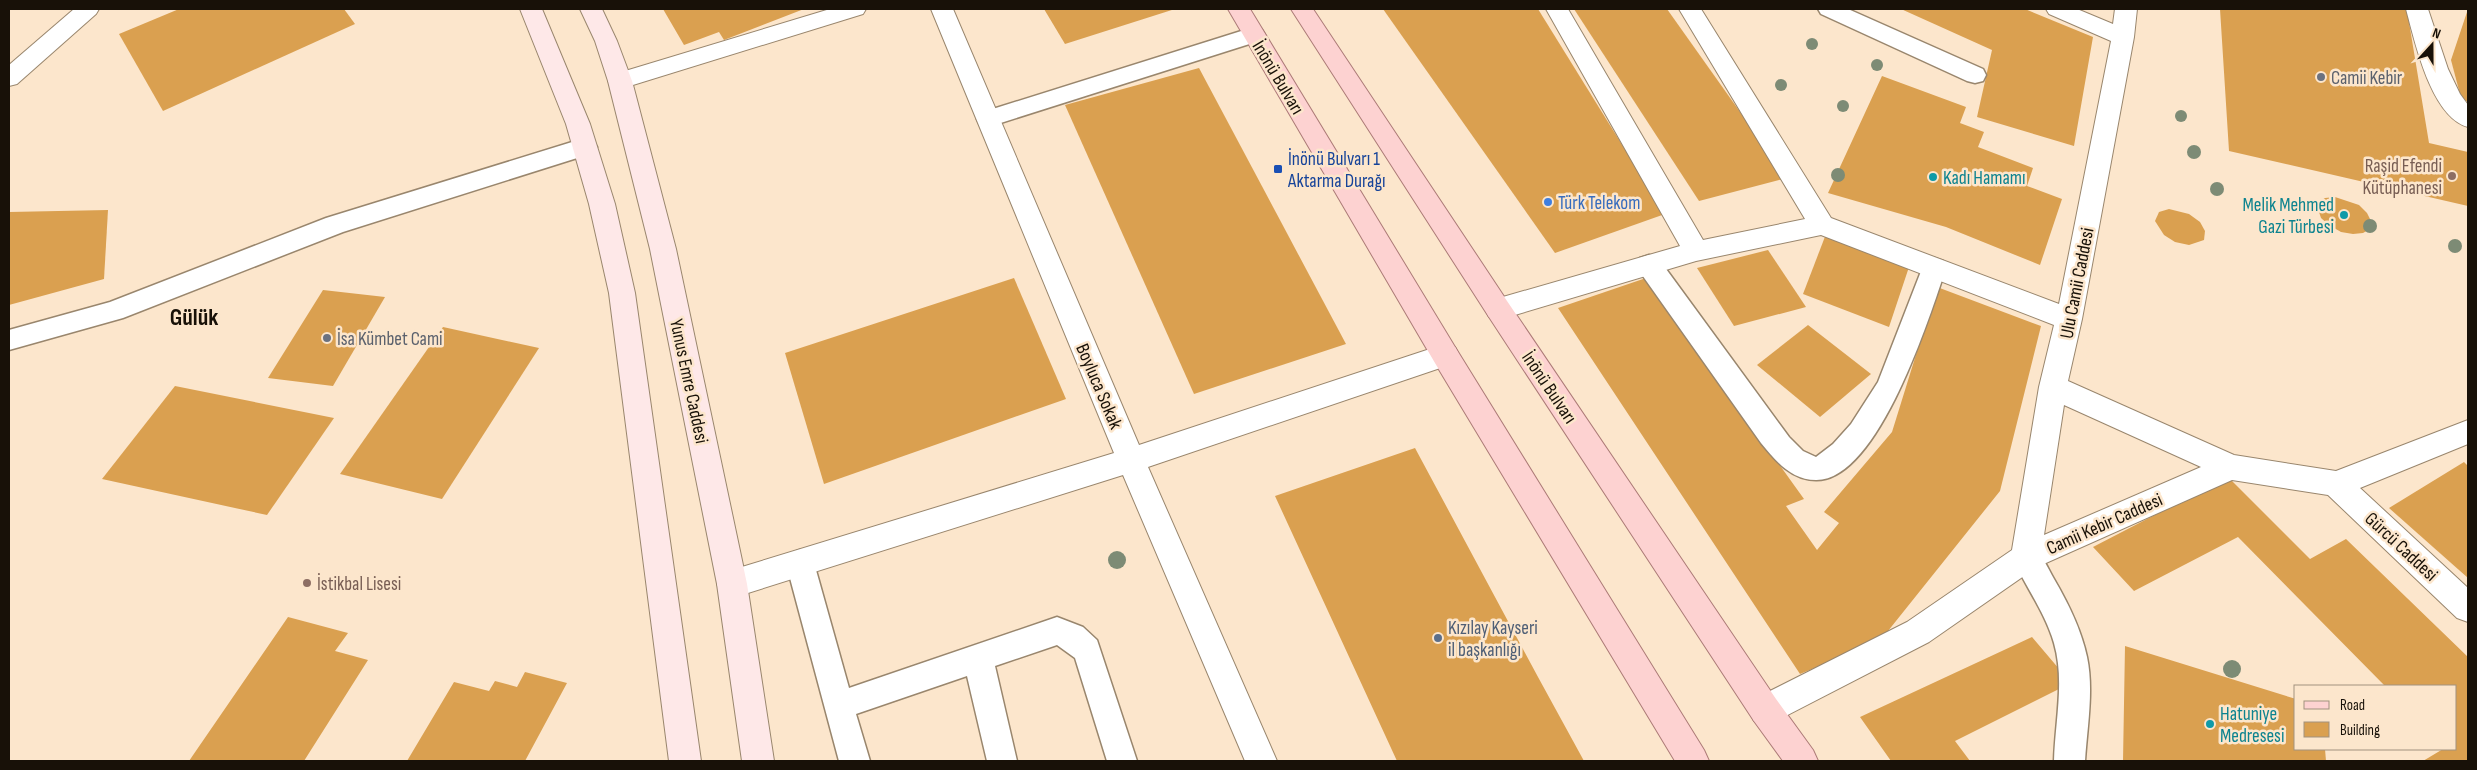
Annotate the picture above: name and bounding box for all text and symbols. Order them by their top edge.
north arrow [2407,20,2457,70]
text: N [2430,24,2443,43]
street label: İnönü Bulvarı [1247,37,1309,119]
place label: Camii Kebir [2331,67,2403,90]
marker: Camii Kebir [2315,71,2327,83]
place label: İnönü Bulvarı 1 Aktarma Durağı [1287,148,1386,193]
place label: Raşid Efendi Kütüphanesi [2363,155,2442,200]
marker: İnönü Bulvarı 1 Aktarma Durağı [1272,163,1284,175]
place label: Kadı Hamamı [1943,167,2026,190]
marker: Raşid Efendi Kütüphanesi [2446,170,2458,182]
marker: Kadı Hamamı [1927,171,1939,183]
place label: Türk Telekom [1558,192,1640,215]
place label: Melik Mehmed Gazi Türbesi [2243,194,2334,239]
marker: Türk Telekom [1542,196,1554,208]
marker: Melik Mehmed Gazi Türbesi [2338,209,2350,221]
street label: Ulu Camii Caddesi [2055,226,2099,341]
district label: Gülük [170,303,218,332]
street label: Yunus Emre Caddesi [664,317,713,446]
place label: İsa Kümbet Cami [337,328,443,351]
marker: İsa Kümbet Cami [321,332,333,344]
street label: Boyluca Sokak [1070,340,1127,433]
street label: İnönü Bulvarı [1516,347,1581,428]
street label: Camii Kebir Caddesi [2043,489,2166,560]
street label: Gürcü Caddesi [2360,508,2442,587]
place label: İstikbal Lisesi [317,573,401,596]
marker: İstikbal Lisesi [301,577,313,589]
place label: Kızılay Kayseri il başkanlığı [1448,617,1538,662]
marker: Kızılay Kayseri il başkanlığı [1432,632,1444,644]
legend [2294,685,2457,750]
text: Road [2340,696,2365,715]
place label: Hatuniye Medresesi [2220,703,2284,748]
marker: Hatuniye Medresesi [2204,718,2216,730]
text: Building [2340,721,2380,740]

